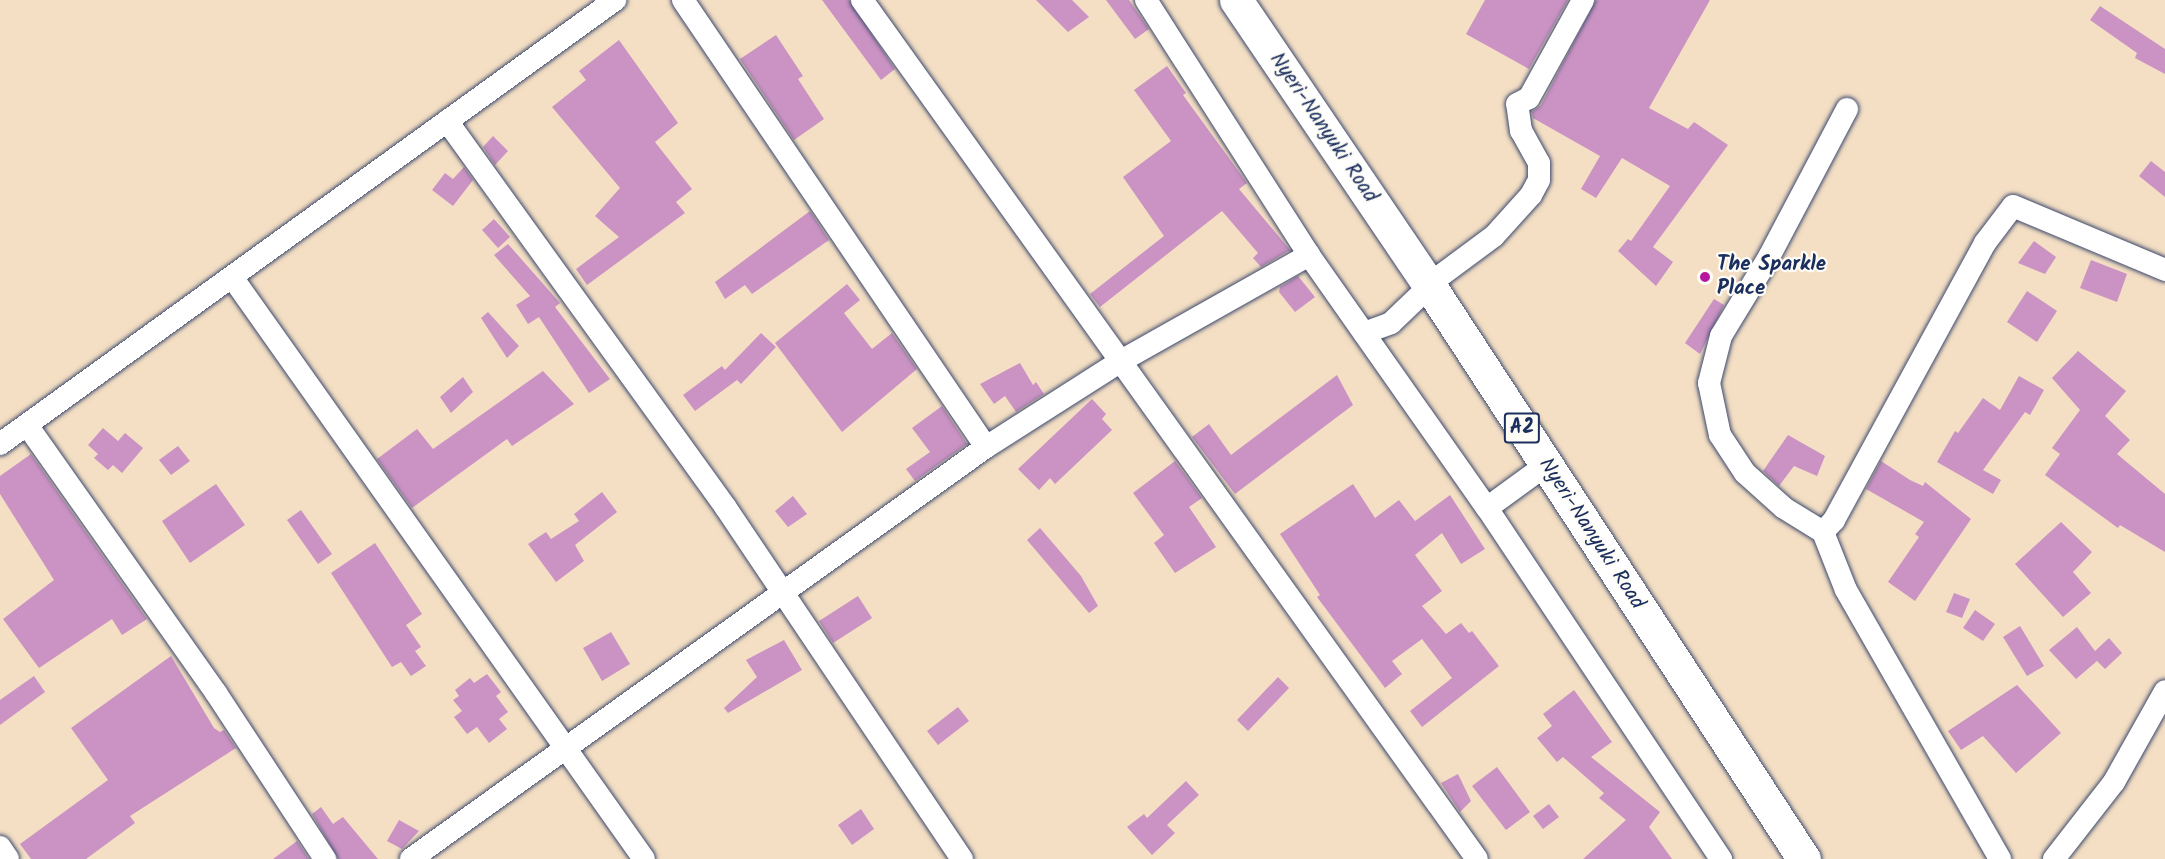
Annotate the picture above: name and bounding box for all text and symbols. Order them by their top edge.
street label: Nyeri-Nanyuki Road [1263,48,1383,208]
place label: The Sparkle Place [1717,252,1826,302]
marker: The Sparkle Place [1698,270,1712,284]
road number: A2 [1502,411,1541,445]
street label: Nyeri-Nanyuki Road [1533,453,1649,615]

